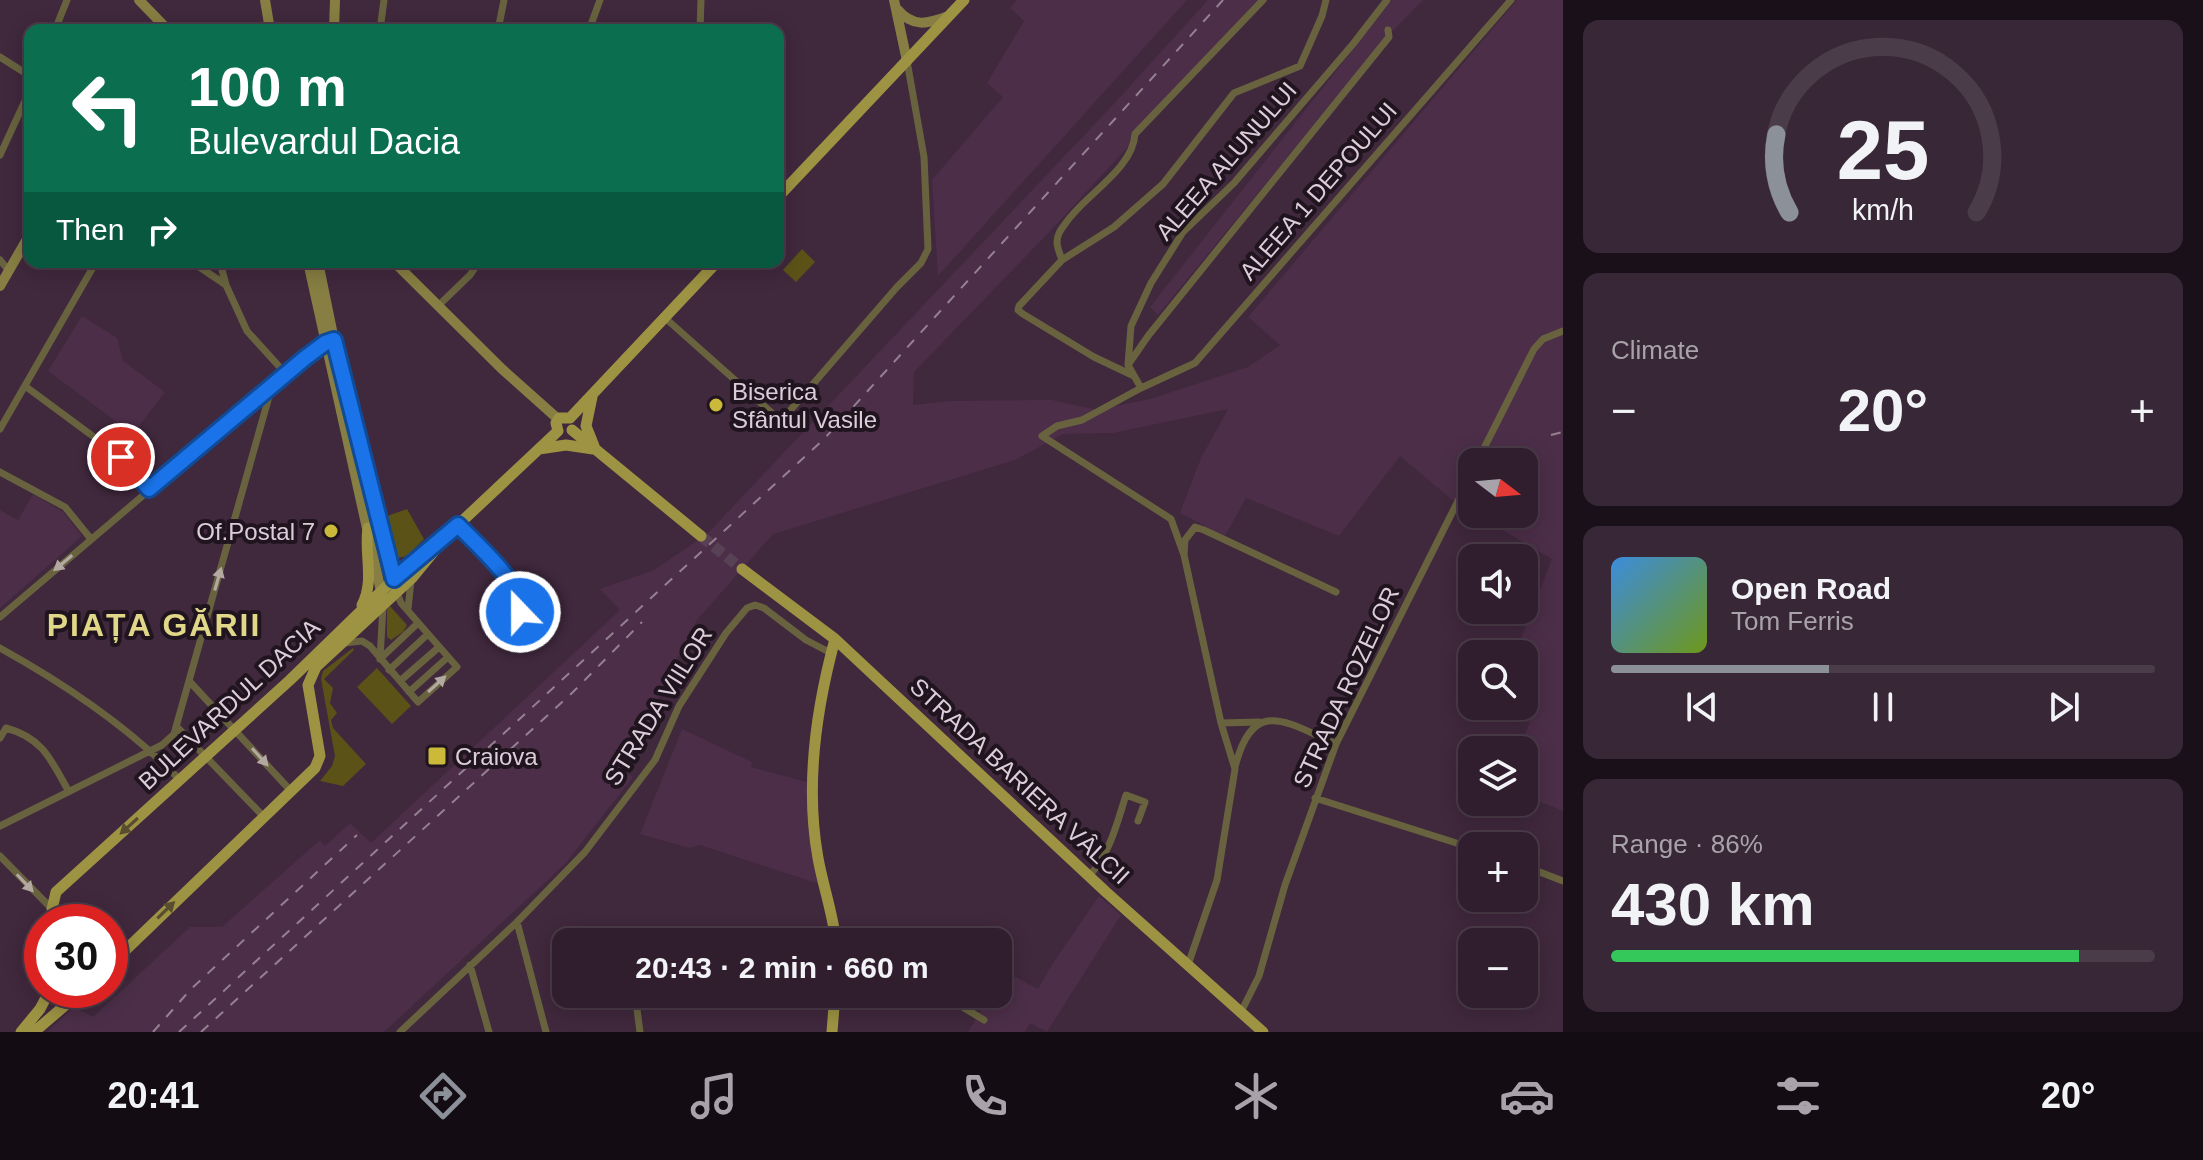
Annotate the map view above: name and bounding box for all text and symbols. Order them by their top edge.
text: 100 m [188,55,347,118]
icon: left [56,56,160,160]
street label: ALEEA ALUNULUI [1150,77,1302,245]
street label: ALEEA 1 DEPOULUI [1234,97,1402,285]
text: 25 [1837,103,1929,196]
text: Bulevardul Dacia [188,121,460,162]
text: km/h [1852,194,1914,226]
icon: right [140,208,184,252]
text: Then [56,213,124,246]
text: Climate [1611,335,1699,365]
text: 20° [1838,377,1928,444]
place label: Biserica Sfântul Vasile [732,378,877,433]
text: − [1611,386,1637,435]
text: + [2129,386,2155,435]
marker: Biserica Sfântul Vasile [707,396,725,414]
pin [87,423,155,491]
icon: arrive [99,435,143,479]
north arrow [1458,448,1538,528]
map controls [1458,448,1538,1008]
place label: Of.Postal 7 [196,518,315,545]
marker: Of.Postal 7 [322,522,340,540]
button: sound [1458,544,1538,624]
one-way arrow [54,554,74,571]
one-way arrow [212,567,225,591]
position arrow [478,570,562,654]
text: Open Road [1731,572,1891,605]
street label: STRADA ROZELOR [1288,582,1404,792]
text: Tom Ferris [1731,606,1854,636]
district label: PIAȚA GĂRII [47,607,261,643]
street label: BULEVARDUL DACIA [133,613,325,795]
street label: STRADA VIILOR [598,622,718,790]
button: search [1458,640,1538,720]
street label: STRADA BARIERA VÂLCII [905,672,1135,890]
one-way arrow [428,676,447,694]
icon: previous [1680,685,1724,729]
icon: pause [1861,685,1905,729]
icon: next [2042,685,2086,729]
button: layers [1458,736,1538,816]
place label: Craiova [455,743,538,770]
marker: Craiova [426,745,448,767]
one-way arrow [250,747,268,766]
one-way arrow [120,816,139,834]
text: Range · 86% [1611,829,1763,859]
button: + [1458,832,1538,912]
text: 430 km [1611,871,1815,938]
one-way arrow [16,874,34,893]
one-way arrow [156,902,175,920]
speed limit sign: 30 [24,904,128,1008]
button: − [1458,928,1538,1008]
text: 20:43 · 2 min · 660 m [635,951,929,984]
icon: directions [415,1068,471,1124]
icon: music [686,1068,742,1124]
icon: phone [957,1068,1013,1124]
icon: climate [1228,1068,1284,1124]
icon: car [1499,1068,1555,1124]
icon: filters [1770,1068,1826,1124]
text: 20:41 [108,1075,200,1116]
text: 20° [2041,1075,2095,1116]

